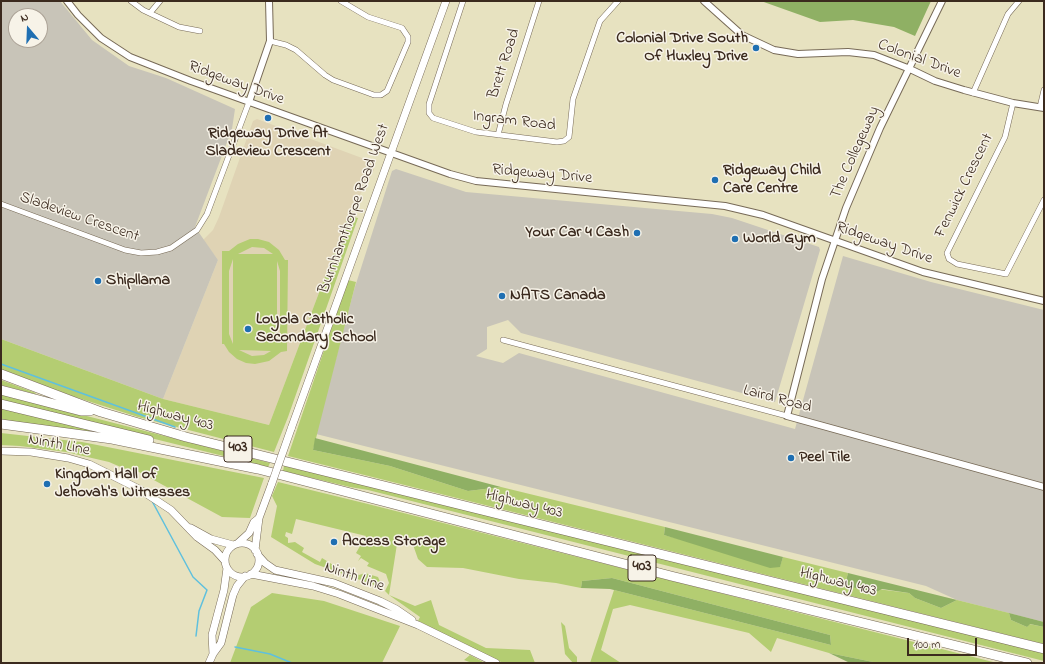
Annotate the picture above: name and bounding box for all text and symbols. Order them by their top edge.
north arrow [8,8,48,48]
text: N [18,9,31,26]
street label: Brett Road [485,27,525,101]
place label: Colonial Drive South Of Huxley Drive [616,29,748,67]
street label: Colonial Drive [875,36,963,84]
marker: Colonial Drive South Of Huxley Drive [751,43,761,53]
street label: Ridgeway Drive [185,58,287,110]
street label: The Collegeway [827,104,885,202]
street label: Ingram Road [471,107,557,137]
marker: Ridgeway Drive At Sladeview Crescent [263,113,273,123]
street label: Burnhamthorpe Road West [315,121,395,297]
place label: Ridgeway Drive At Sladeview Crescent [205,124,331,162]
street label: Fenwick Crescent [931,131,999,241]
street label: Ridgeway Drive [491,161,593,189]
place label: Ridgeway Child Care Centre [723,161,821,199]
marker: Ridgeway Child Care Centre [710,175,720,185]
street label: Sladeview Crescent [17,189,141,247]
street label: Ridgeway Drive [833,219,935,269]
place label: Your Car 4 Cash [526,223,629,243]
marker: Your Car 4 Cash [632,228,642,238]
place label: World Gym [743,229,816,249]
marker: World Gym [730,234,740,244]
place label: Shipllama [106,271,170,291]
marker: Shipllama [93,276,103,286]
place label: NATS Canada [510,286,606,306]
marker: NATS Canada [497,291,507,301]
place label: Loyola Catholic Secondary School [256,310,376,348]
marker: Loyola Catholic Secondary School [243,324,253,334]
street label: Laird Road [741,382,813,418]
street label: Highway 403 [135,398,215,436]
street label: Ninth Line [27,431,91,461]
road number: 403 [224,436,252,462]
place label: Peel Tile [799,448,850,468]
marker: Peel Tile [786,453,796,463]
place label: Kingdom Hall of Jehovah's Witnesses [55,465,190,503]
marker: Kingdom Hall of Jehovah's Witnesses [42,479,52,489]
street label: Highway 403 [484,486,564,524]
place label: Access Storage [342,532,445,552]
marker: Access Storage [329,537,339,547]
road number: 403 [628,555,656,581]
street label: Ninth Line [321,559,387,597]
street label: Highway 403 [798,564,878,602]
scale bar [909,630,979,656]
text: 100 m [914,636,941,654]

